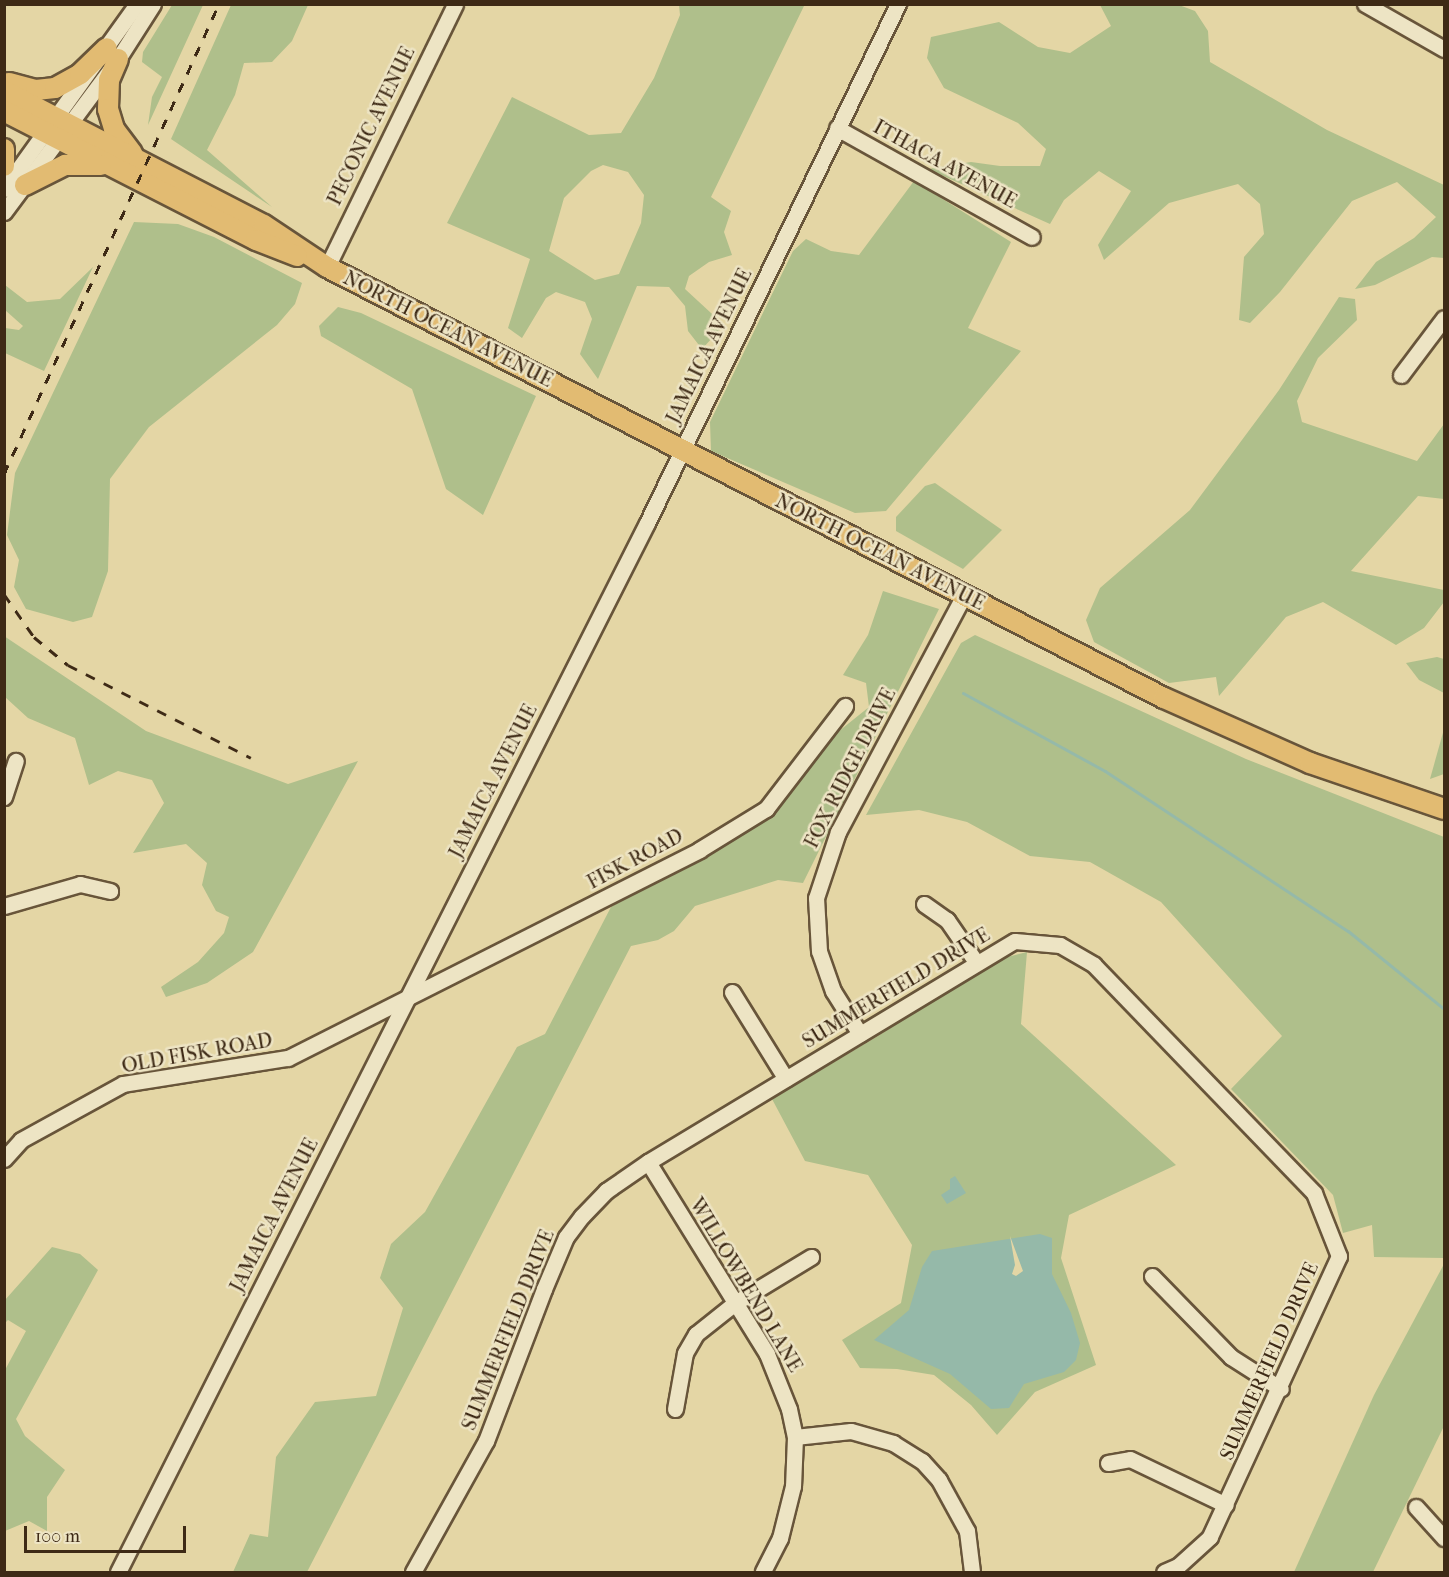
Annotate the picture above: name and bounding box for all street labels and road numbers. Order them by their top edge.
street label: PECONIC AVENUE [322,43,420,209]
street label: ITHACA AVENUE [869,115,1021,213]
street label: JAMAICA AVENUE [661,264,757,428]
street label: NORTH OCEAN AVENUE [339,266,557,392]
street label: NORTH OCEAN AVENUE [771,489,989,615]
street label: FOX RIDGE DRIVE [799,684,901,852]
street label: JAMAICA AVENUE [444,700,542,862]
street label: FISK ROAD [583,824,687,894]
street label: SUMMERFIELD DRIVE [798,923,994,1053]
street label: OLD FISK ROAD [120,1028,274,1078]
street label: JAMAICA AVENUE [225,1134,323,1296]
street label: WILLOWBEND LANE [684,1194,808,1376]
street label: SUMMERFIELD DRIVE [457,1226,559,1434]
street label: SUMMERFIELD DRIVE [1214,1258,1324,1464]

